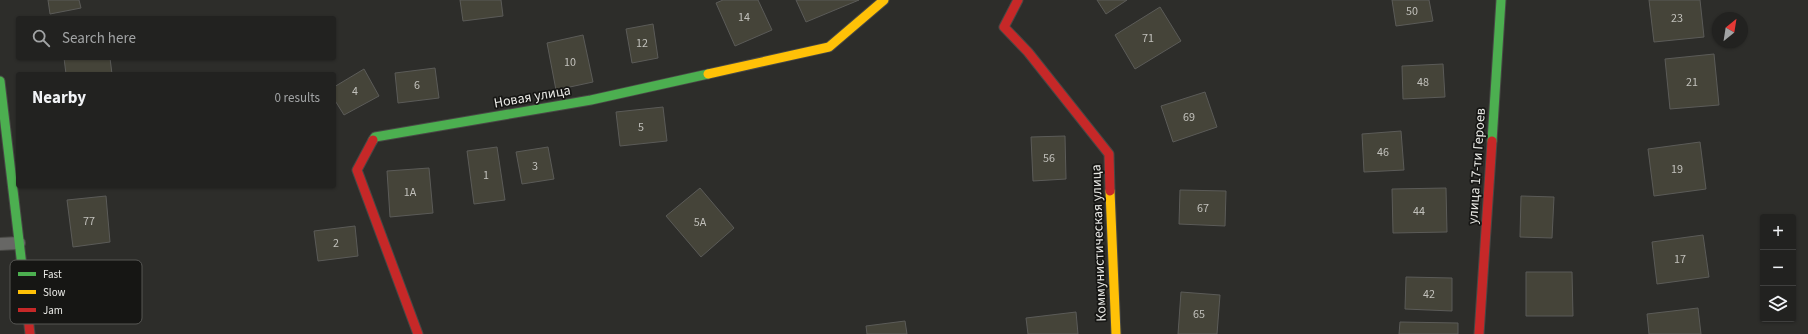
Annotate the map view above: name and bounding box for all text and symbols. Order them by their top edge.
house number: 50 [1406,3,1418,20]
house number: 14 [738,9,750,26]
house number: 23 [1671,10,1683,27]
north arrow [1712,12,1748,48]
search box [16,16,336,60]
icon: search [30,27,52,49]
text: Search here [62,28,136,49]
house number: 71 [1142,30,1154,47]
house number: 12 [636,35,648,52]
house number: 10 [564,54,576,71]
house number: 48 [1417,74,1429,91]
house number: 21 [1686,74,1698,91]
house number: 6 [414,77,420,94]
street label: Новая улица [492,80,572,114]
house number: 4 [352,83,358,100]
text: Nearby [32,86,86,110]
text: 0 results [275,89,320,107]
street label: улица 17-ти Героев [1463,107,1491,225]
house number: 69 [1183,109,1195,126]
house number: 5 [638,119,644,136]
house number: 46 [1377,144,1389,161]
house number: 56 [1043,150,1055,167]
house number: 3 [532,158,538,175]
house number: 19 [1671,161,1683,178]
street label: Коммунистическая улица [1086,164,1112,322]
house number: 1 [483,167,489,184]
house number: 1А [404,184,417,201]
house number: 67 [1197,200,1209,217]
house number: 44 [1413,203,1425,220]
house number: 77 [83,213,95,230]
house number: 5А [694,214,707,231]
map controls [1760,214,1796,322]
button: + [1760,214,1796,250]
house number: 2 [333,235,339,252]
button: − [1760,250,1796,286]
house number: 17 [1674,251,1686,268]
legend [10,260,142,324]
text: Fast [43,267,62,282]
text: Slow [43,285,66,300]
house number: 42 [1423,286,1435,303]
button: layers [1760,286,1796,322]
text: Jam [43,303,63,318]
house number: 65 [1193,306,1205,323]

